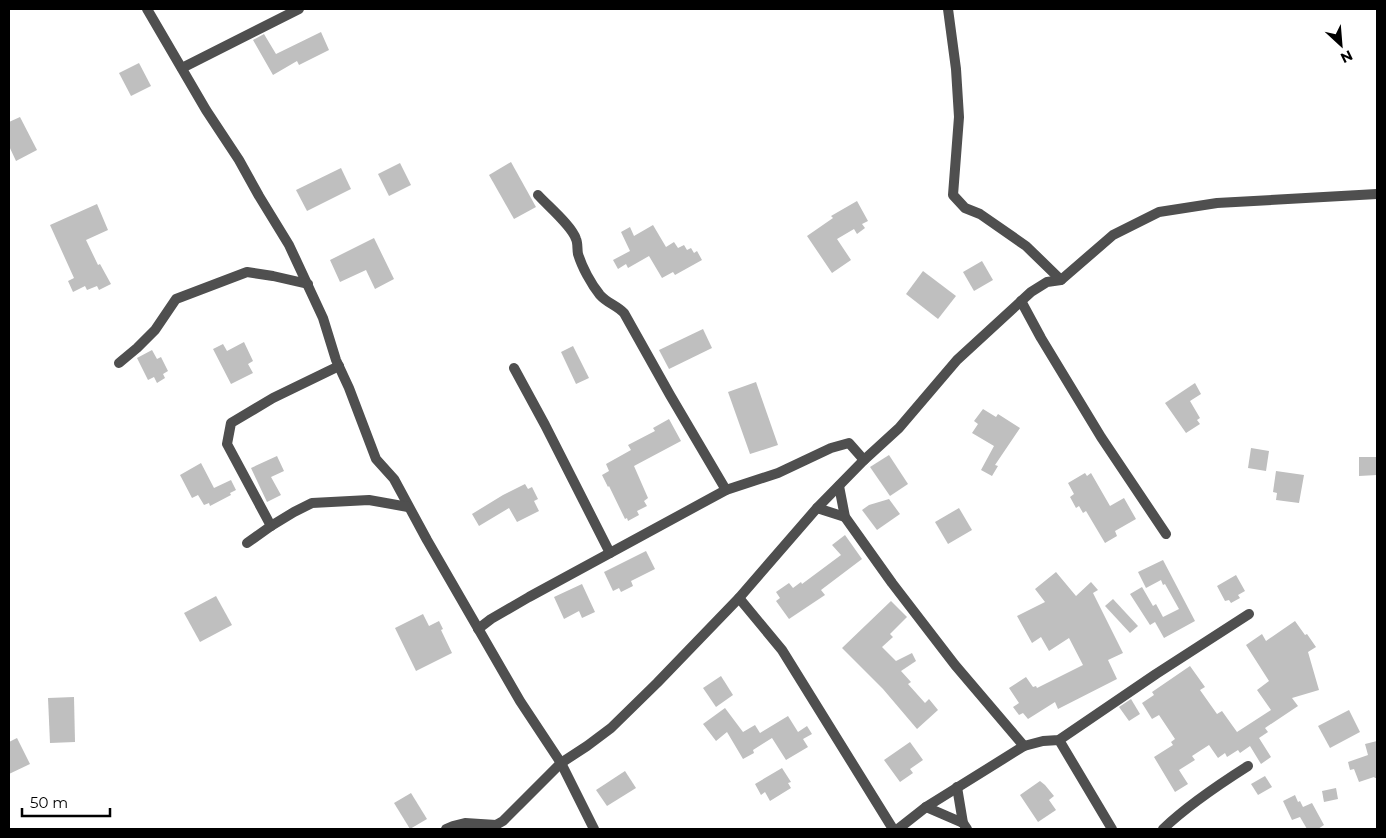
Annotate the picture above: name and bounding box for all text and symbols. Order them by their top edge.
north arrow [1316,20,1366,70]
text: N [1338,46,1356,67]
scale bar [22,786,110,818]
text: 50 m [30,793,68,812]

